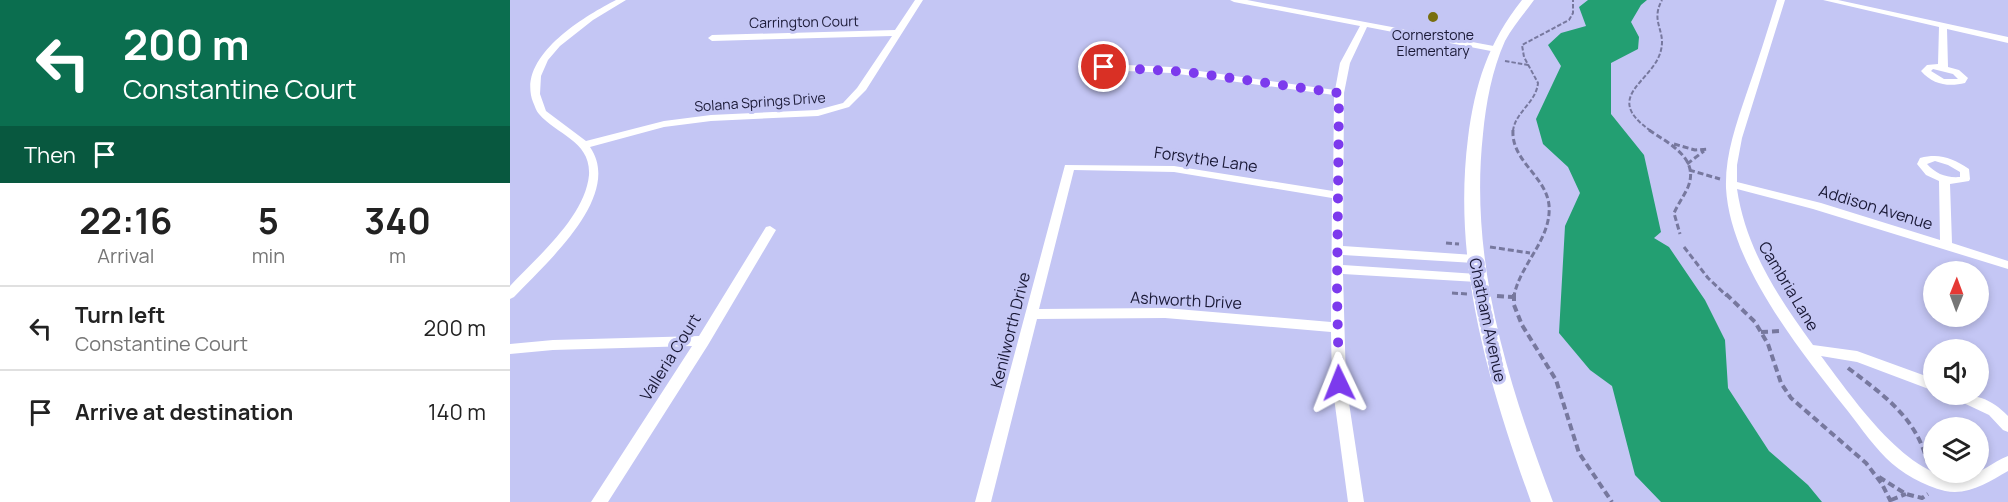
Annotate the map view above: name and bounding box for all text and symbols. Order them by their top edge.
marker: Cornerstone Elementary [1426,10,1440,24]
street label: Carrington Court [749,11,859,32]
text: 200 m [123,15,249,73]
icon: left [24,24,102,102]
place label: Cornerstone Elementary [1392,25,1474,60]
pin [1078,41,1129,92]
icon: arrive [1087,50,1120,83]
text: Constantine Court [123,70,356,107]
street label: Solana Springs Drive [694,87,826,116]
icon: arrive [88,138,121,171]
text: Then [24,140,76,170]
street label: Forsythe Lane [1153,141,1259,177]
street label: Addison Avenue [1816,179,1936,235]
text: 22:16 [79,196,173,245]
text: 5 [258,196,279,245]
text: 340 [364,196,431,245]
street label: Cambria Lane [1754,237,1824,335]
text: Arrival [97,242,154,269]
text: min [252,242,285,269]
text: m [389,242,406,269]
street label: Chatham Avenue [1464,256,1512,384]
north arrow [1923,261,1989,327]
map controls [1923,261,1989,483]
street label: Kenilworth Drive [985,270,1035,390]
street label: Ashworth Drive [1130,286,1242,314]
text: Turn left [75,300,165,330]
street label: Valleria Court [634,309,706,405]
icon: left [24,312,57,345]
text: 200 m [424,313,486,343]
text: Constantine Court [75,330,248,357]
button: sound [1923,339,1989,405]
position arrow [1307,351,1371,415]
icon: arrive [24,396,57,429]
text: Arrive at destination [75,397,293,427]
text: 140 m [428,397,486,427]
button: layers [1923,417,1989,483]

